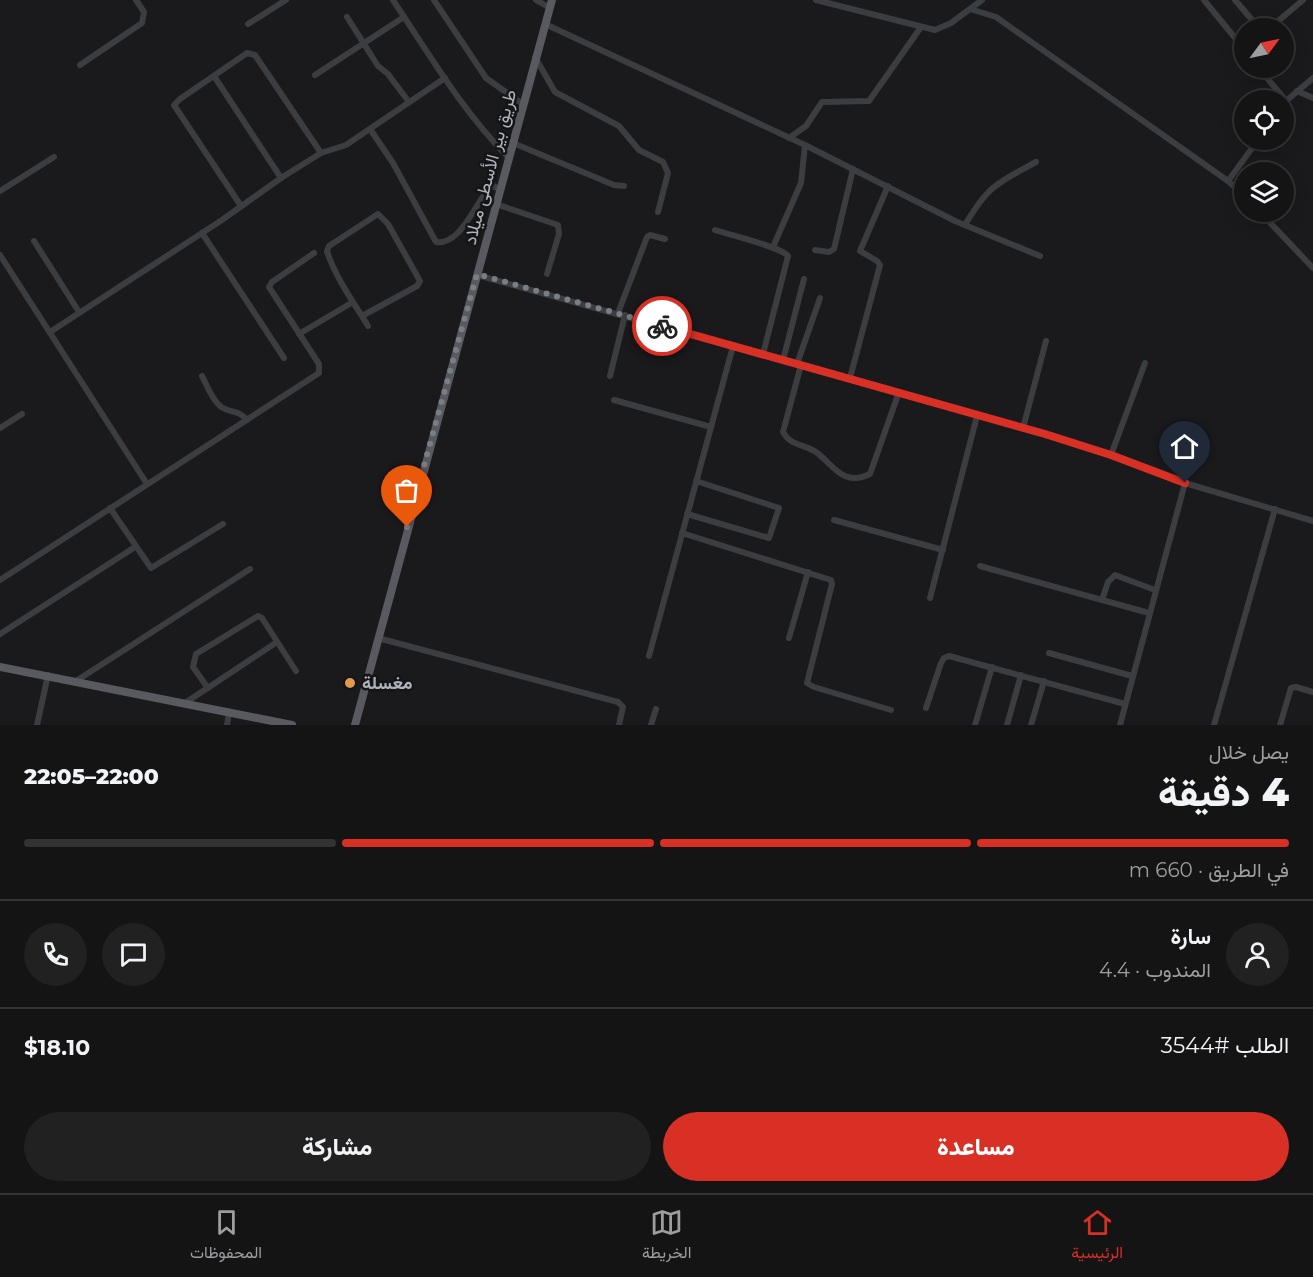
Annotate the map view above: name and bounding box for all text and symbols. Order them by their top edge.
north arrow [1234,18,1294,78]
map controls [1234,18,1294,222]
street label: طريق بير الأسطى ميلاد [459,87,521,247]
button: locate [1234,90,1294,150]
button: layers [1234,162,1294,222]
courier [632,296,692,356]
icon: bike [646,310,679,343]
pin [1159,421,1210,483]
icon: home [1168,430,1201,463]
pin [381,465,432,527]
icon: bag [390,474,423,507]
place label: مغسلة [362,672,413,694]
marker: مغسلة [343,676,357,690]
text: يصل خلال [1209,740,1289,764]
text: 22:00–22:05 [24,763,159,790]
text: 4 دقيقة [1158,768,1289,816]
text: في الطريق · 660 m [1129,858,1289,882]
button: phone [24,923,87,986]
button: chat [102,923,165,986]
text: سارة [1170,923,1211,950]
button: person [1226,923,1289,986]
text: المندوب · 4.4 [1099,958,1211,982]
text: الطلب #3544 [1160,1032,1289,1059]
text: $18.10 [24,1034,90,1061]
button: مشاركة [24,1112,651,1181]
button: مساعدة [663,1112,1289,1181]
tab: المحفوظات [190,1206,262,1267]
tab: الخريطة [642,1206,691,1267]
tab: الرئيسية [1071,1206,1123,1267]

